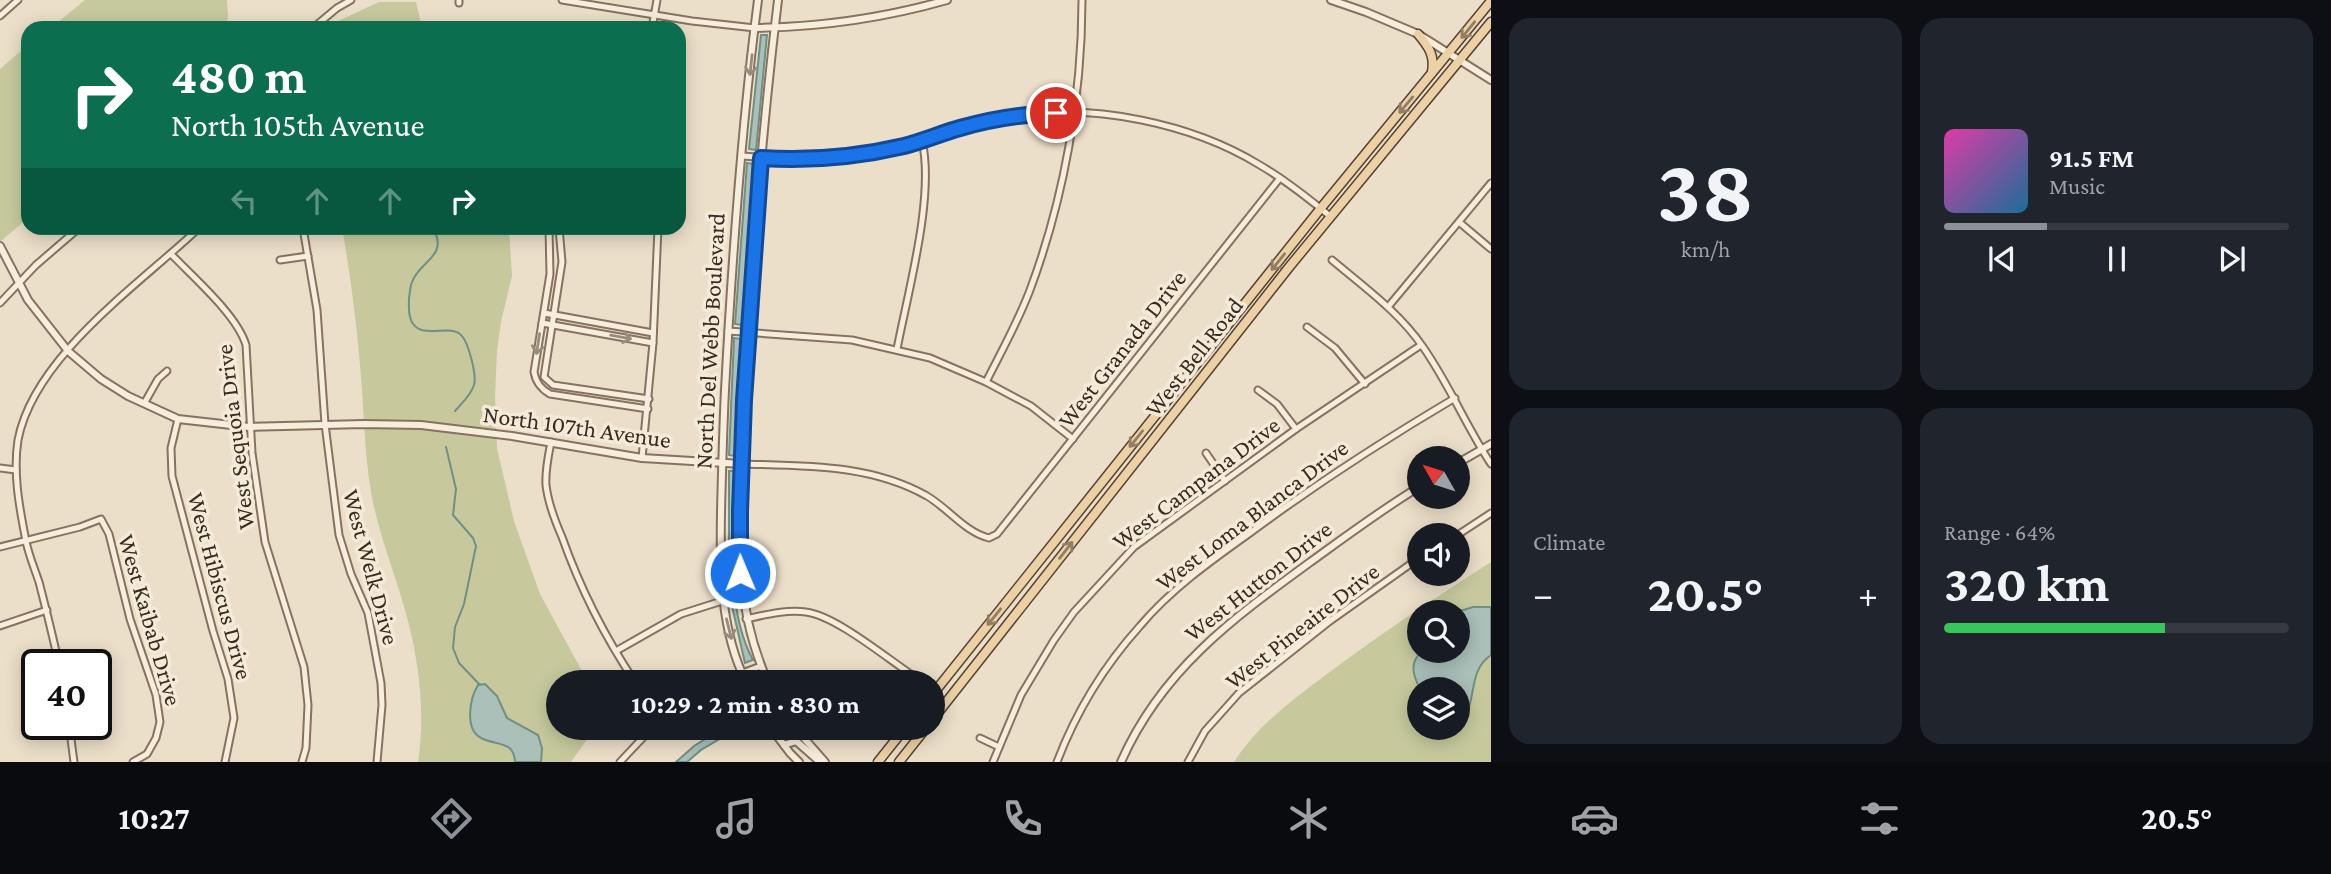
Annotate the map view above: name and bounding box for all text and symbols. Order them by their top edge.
one-way arrow [1460,20,1475,38]
icon: right [56,49,147,140]
text: 480 m [171,49,307,104]
one-way arrow [744,53,757,76]
pin [1026,83,1086,143]
icon: arrive [1037,94,1075,132]
one-way arrow [1398,96,1414,114]
text: North 105th Avenue [171,107,425,143]
text: 38 [1657,139,1754,241]
text: 91.5 FM [2049,144,2134,173]
text: Music [2049,173,2105,199]
icon: left [225,182,263,220]
icon: ahead [298,182,336,220]
icon: ahead [371,182,409,220]
icon: right [444,182,482,220]
street label: North Del Webb Boulevard [689,212,730,470]
text: km/h [1681,236,1730,262]
icon: previous [1983,240,2021,278]
icon: pause [2098,240,2136,278]
icon: next [2213,240,2251,278]
one-way arrow [1270,252,1286,270]
street label: West Granada Drive [1052,265,1191,433]
street label: West Bell Road [1139,292,1248,421]
one-way arrow [609,331,632,344]
one-way arrow [531,332,544,354]
street label: West Sequoia Drive [210,343,259,531]
street label: North 107th Avenue [481,400,673,453]
street label: West Campana Drive [1107,411,1285,554]
one-way arrow [1128,430,1144,448]
street label: West Loma Blanca Drive [1150,434,1353,596]
north arrow [1407,446,1470,509]
map controls [1407,446,1470,740]
street label: West Welk Drive [338,486,405,647]
street label: West Hibiscus Drive [183,489,258,682]
street label: West Hutton Drive [1179,515,1337,646]
text: Range · 64% [1944,519,2055,545]
button: sound [1407,523,1470,586]
text: Climate [1533,529,1605,555]
street label: West Kaibab Drive [113,531,188,709]
position arrow [703,536,777,610]
one-way arrow [1059,541,1074,560]
text: 320 km [1944,554,2109,612]
street label: West Pineaire Drive [1219,557,1384,694]
text: 20.5° [1648,564,1763,622]
text: − [1533,573,1553,615]
text: + [1858,573,1878,615]
button: search [1407,600,1470,663]
one-way arrow [986,608,1002,626]
one-way arrow [723,617,736,639]
speed limit sign: 40 [21,649,112,740]
button: layers [1407,677,1470,740]
text: 10:29 · 2 min · 830 m [631,690,860,719]
icon: directions [427,794,476,843]
icon: music [712,794,761,843]
icon: phone [998,794,1047,843]
icon: climate [1284,794,1333,843]
icon: car [1570,794,1619,843]
icon: filters [1855,794,1904,843]
text: 10:27 [118,800,190,836]
text: 20.5° [2141,800,2213,836]

